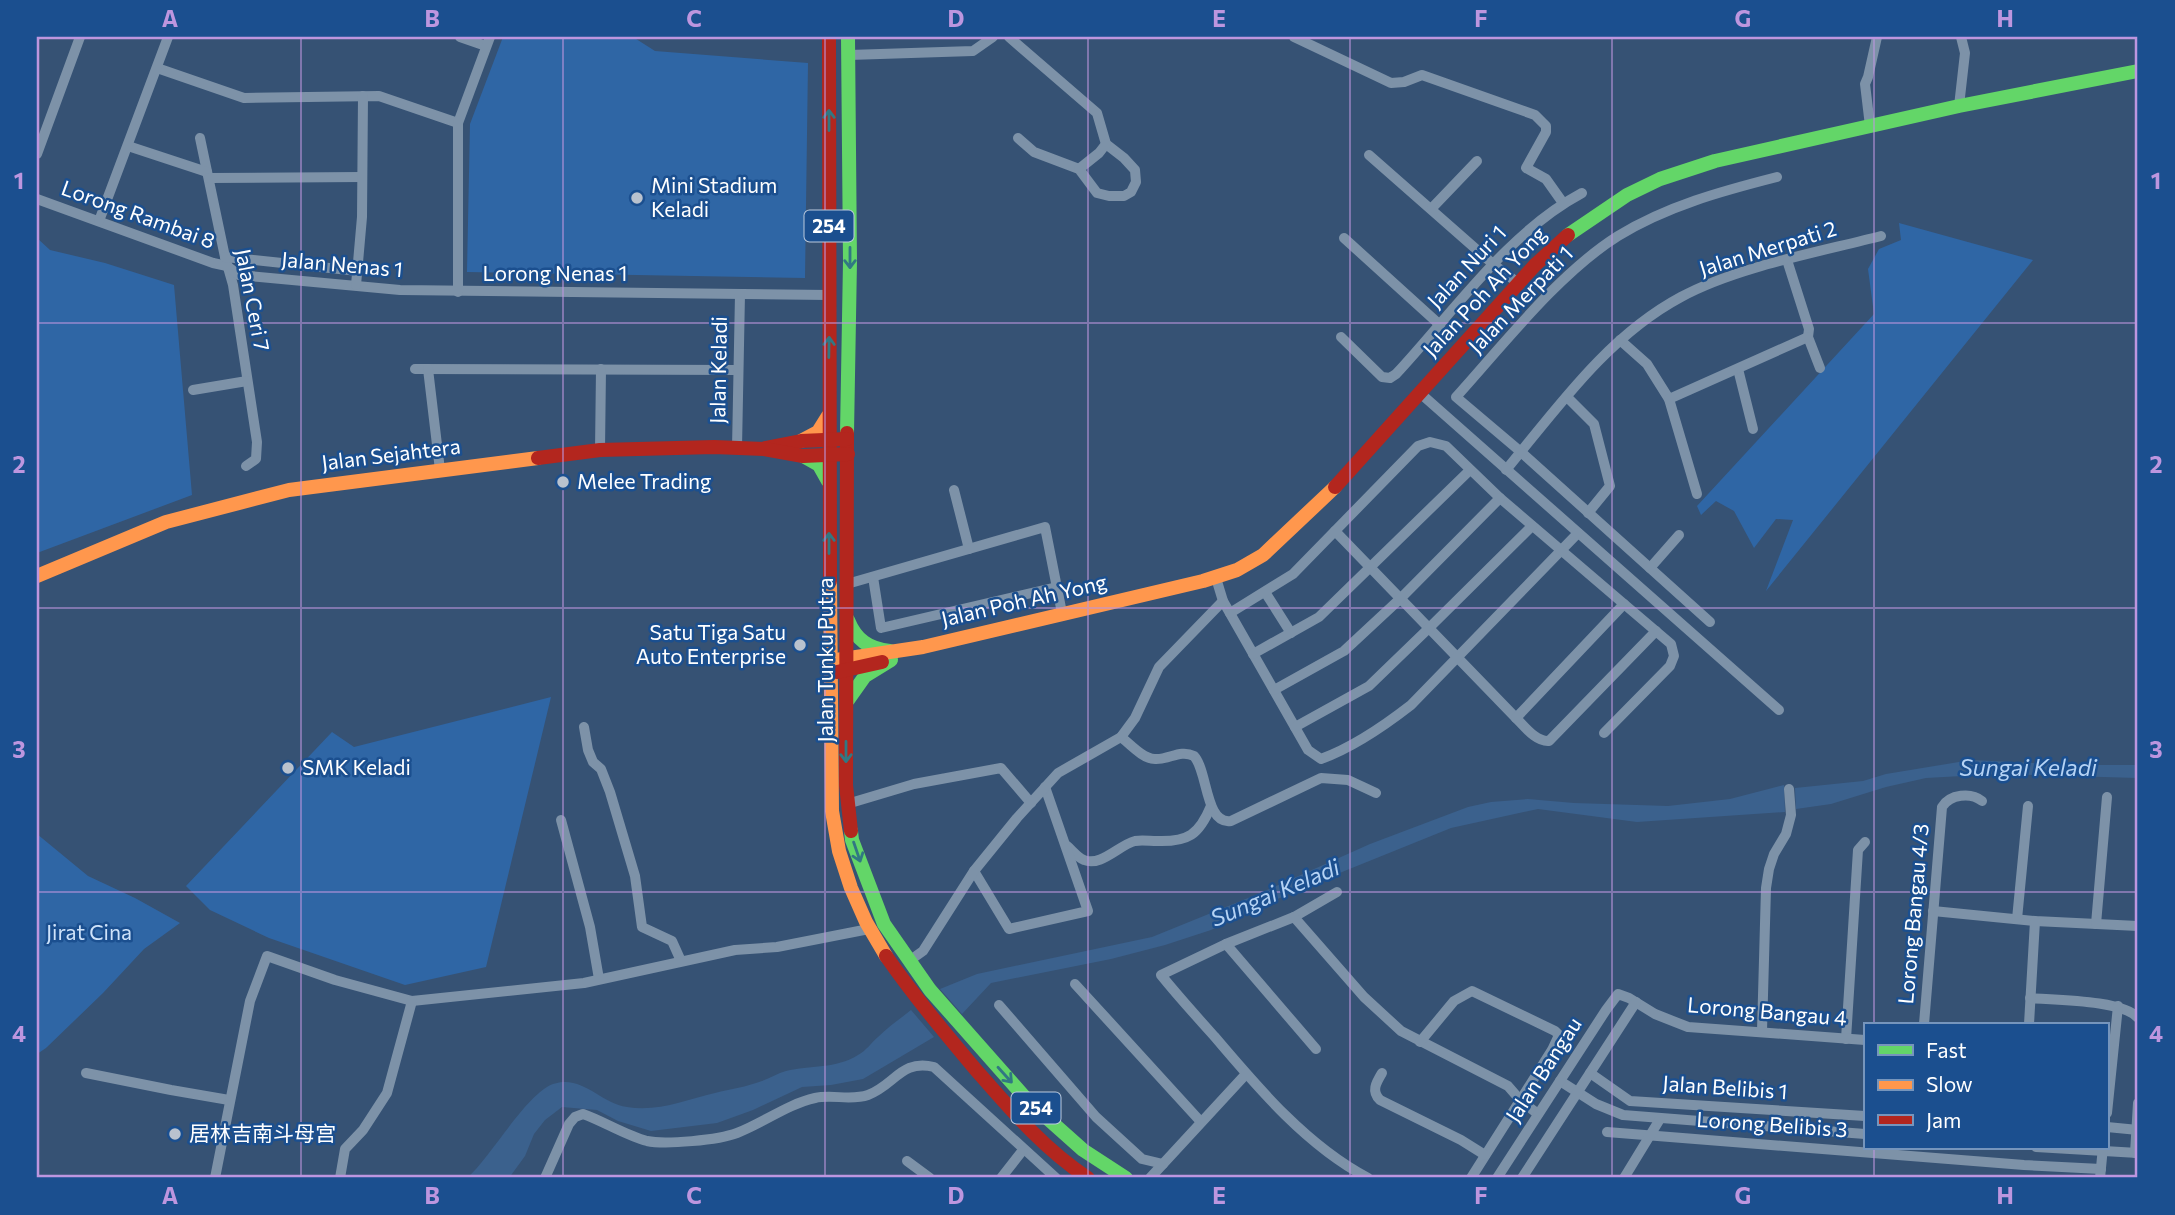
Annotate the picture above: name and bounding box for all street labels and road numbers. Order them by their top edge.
street label: Lorong Rambai 8 [58,174,219,253]
road number: 254 [804,210,854,242]
street label: Jalan Merpati 2 [1696,215,1839,280]
street label: Jalan Nuri 1 [1421,219,1510,312]
street label: Jalan Poh Ah Yong [1417,221,1551,361]
street label: Jalan Merpati 1 [1463,240,1577,358]
street label: Jalan Ceri 7 [231,246,276,353]
street label: Jalan Nenas 1 [280,246,404,281]
street label: Lorong Nenas 1 [482,260,628,285]
street label: Jalan Keladi [704,316,731,424]
street label: Jalan Sejahtera [320,433,462,474]
street label: Jalan Poh Ah Yong [938,568,1109,631]
street label: Jalan Tunku Putra [812,578,837,742]
street label: Lorong Bangau 4/3 [1892,823,1933,1005]
street label: Lorong Bangau 4 [1686,991,1848,1030]
street label: Jalan Bangau [1500,1012,1586,1126]
street label: Jalan Belibis 1 [1662,1070,1788,1103]
road number: 254 [1012,1092,1060,1124]
street label: Lorong Belibis 3 [1696,1106,1848,1141]

